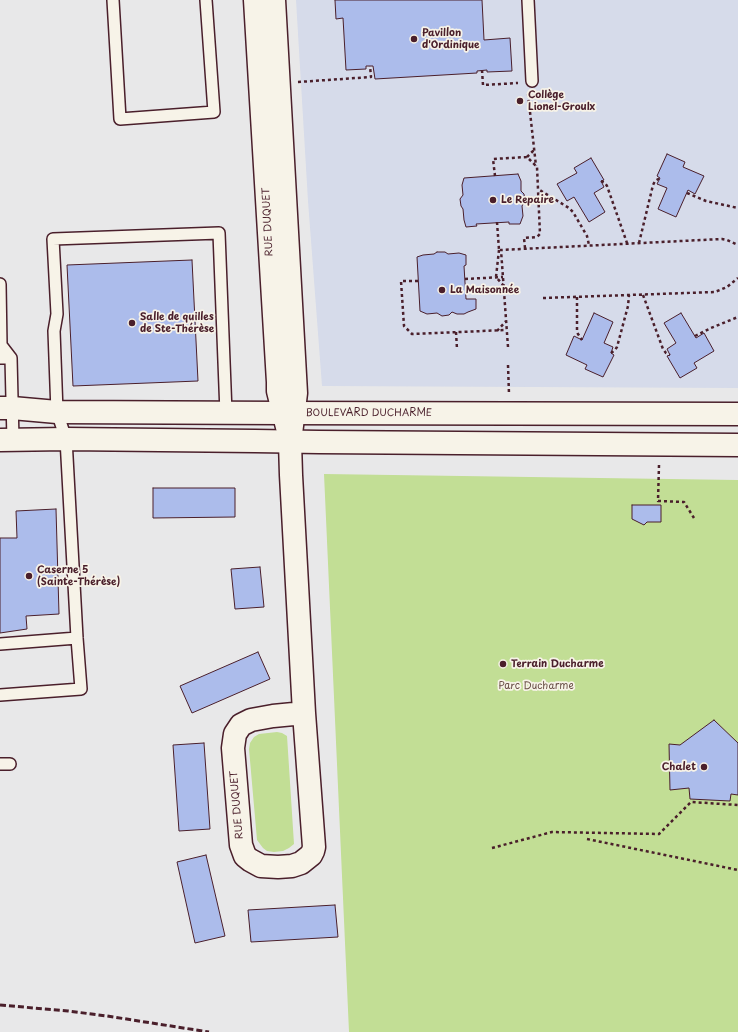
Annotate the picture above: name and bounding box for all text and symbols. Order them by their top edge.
place label: Pavillon d'Ordinique [422,27,479,50]
marker: Pavillon d'Ordinique [409,34,419,44]
place label: Collège Lionel-Groulx [528,89,595,112]
marker: Collège Lionel-Groulx [515,96,525,106]
street label: RUE DUQUET [260,187,276,257]
place label: Le Repaire [501,194,554,206]
marker: Le Repaire [488,195,498,205]
place label: La Maisonnée [450,284,519,296]
marker: La Maisonnée [437,285,447,295]
place label: Salle de quilles de Ste-Thérèse [140,311,214,334]
marker: Salle de quilles de Ste-Thérèse [127,318,137,328]
street label: BOULEVARD DUCHARME [306,407,432,419]
place label: Caserne 5 (Sainte-Thérèse) [37,564,120,588]
marker: Caserne 5 (Sainte-Thérèse) [24,571,34,581]
place label: Terrain Ducharme [511,658,604,670]
marker: Terrain Ducharme [498,659,508,669]
park label: Parc Ducharme [498,680,574,692]
place label: Chalet [662,761,696,773]
marker: Chalet [699,762,709,772]
street label: RUE DUQUET [228,770,246,840]

